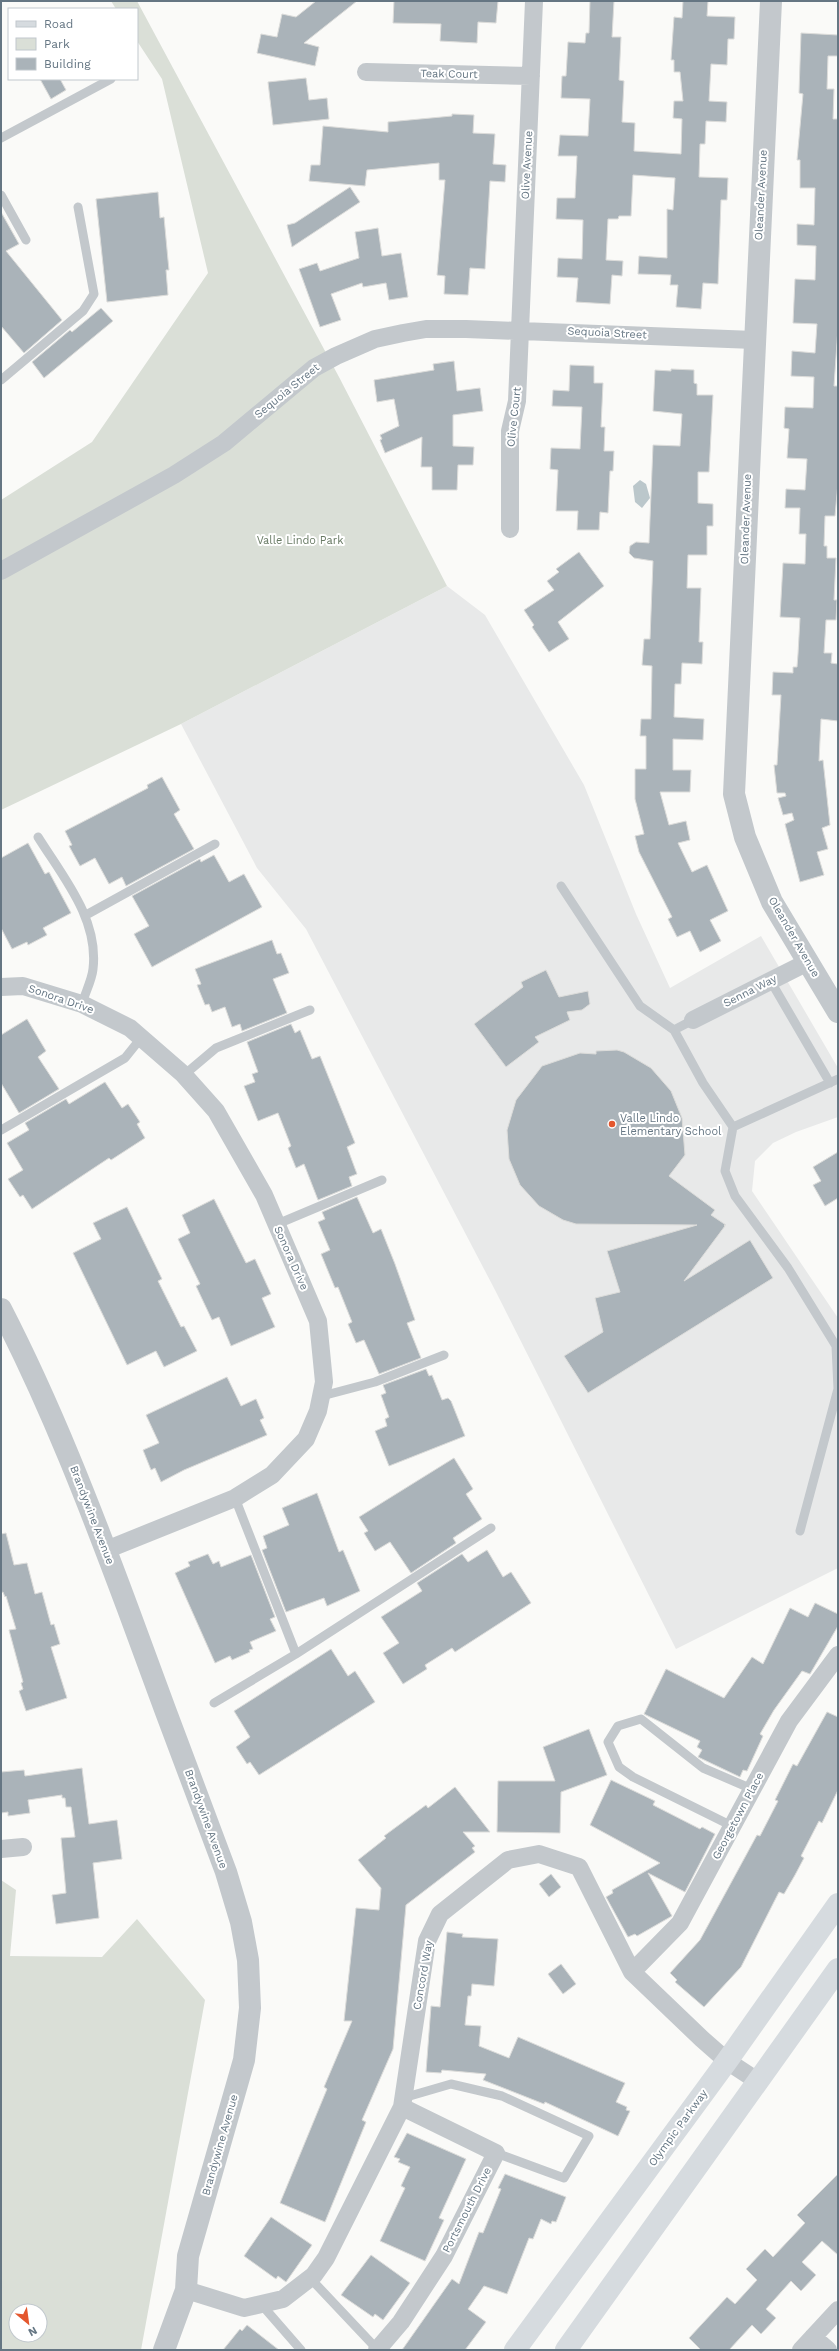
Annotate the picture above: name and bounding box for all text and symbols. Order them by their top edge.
legend [8,8,138,80]
text: Road [44,17,73,31]
text: Park [44,37,70,51]
text: Building [44,57,91,71]
street label: Teak Court [420,67,478,81]
street label: Olive Avenue [519,130,535,200]
street label: Oleander Avenue [752,149,770,241]
street label: Sequoia Street [567,324,647,342]
street label: Sequoia Street [252,361,322,421]
street label: Olive Court [504,386,524,448]
street label: Oleander Avenue [738,473,754,565]
park label: Valle Lindo Park [257,534,343,547]
street label: Oleander Avenue [766,894,822,980]
street label: Senna Way [721,972,779,1010]
street label: Sonora Drive [27,982,95,1016]
place label: Valle Lindo Elementary School [620,1112,722,1138]
marker: Valle Lindo Elementary School [607,1119,617,1129]
street label: Sonora Drive [271,1224,311,1292]
street label: Brandywine Avenue [67,1464,117,1566]
street label: Brandywine Avenue [182,1768,230,1870]
street label: Georgetown Place [710,1770,766,1862]
street label: Concord Way [411,1939,436,2011]
street label: Olympic Parkway [646,2087,710,2169]
street label: Brandywine Avenue [199,2093,241,2197]
street label: Portsmouth Drive [440,2165,494,2255]
north arrow [8,2303,48,2343]
text: N [26,2324,39,2339]

